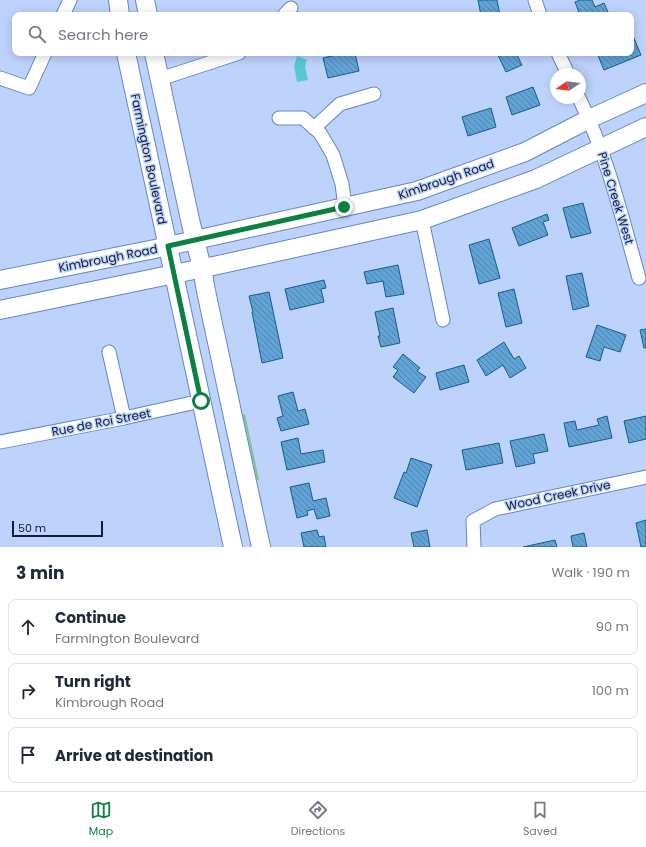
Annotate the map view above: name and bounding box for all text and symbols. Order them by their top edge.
search box [12,12,634,56]
icon: search [26,23,48,45]
text: Search here [58,24,148,45]
north arrow [550,68,586,104]
street label: Farmington Boulevard [127,92,171,226]
street label: Pine Creek West [594,150,638,246]
street label: Kimbrough Road [396,155,496,203]
route end [335,198,353,216]
street label: Kimbrough Road [57,240,159,276]
route start [192,392,210,410]
street label: Rue de Roi Street [50,404,152,440]
street label: Wood Creek Drive [504,476,612,514]
scale bar [12,519,103,538]
text: 50 m [18,520,46,536]
text: 3 min [16,561,64,585]
text: Walk · 190 m [552,563,630,582]
text: Continue [55,607,126,628]
icon: ahead [17,616,39,638]
text: 90 m [596,617,629,636]
text: Farmington Boulevard [55,629,199,648]
text: Turn right [55,671,131,692]
icon: right [17,680,39,702]
text: 100 m [592,681,629,700]
text: Kimbrough Road [55,693,164,712]
icon: arrive [17,744,39,766]
text: Arrive at destination [55,745,213,766]
tab: Map [89,799,113,840]
tab: Directions [291,799,345,840]
tab: Saved [523,799,557,840]

